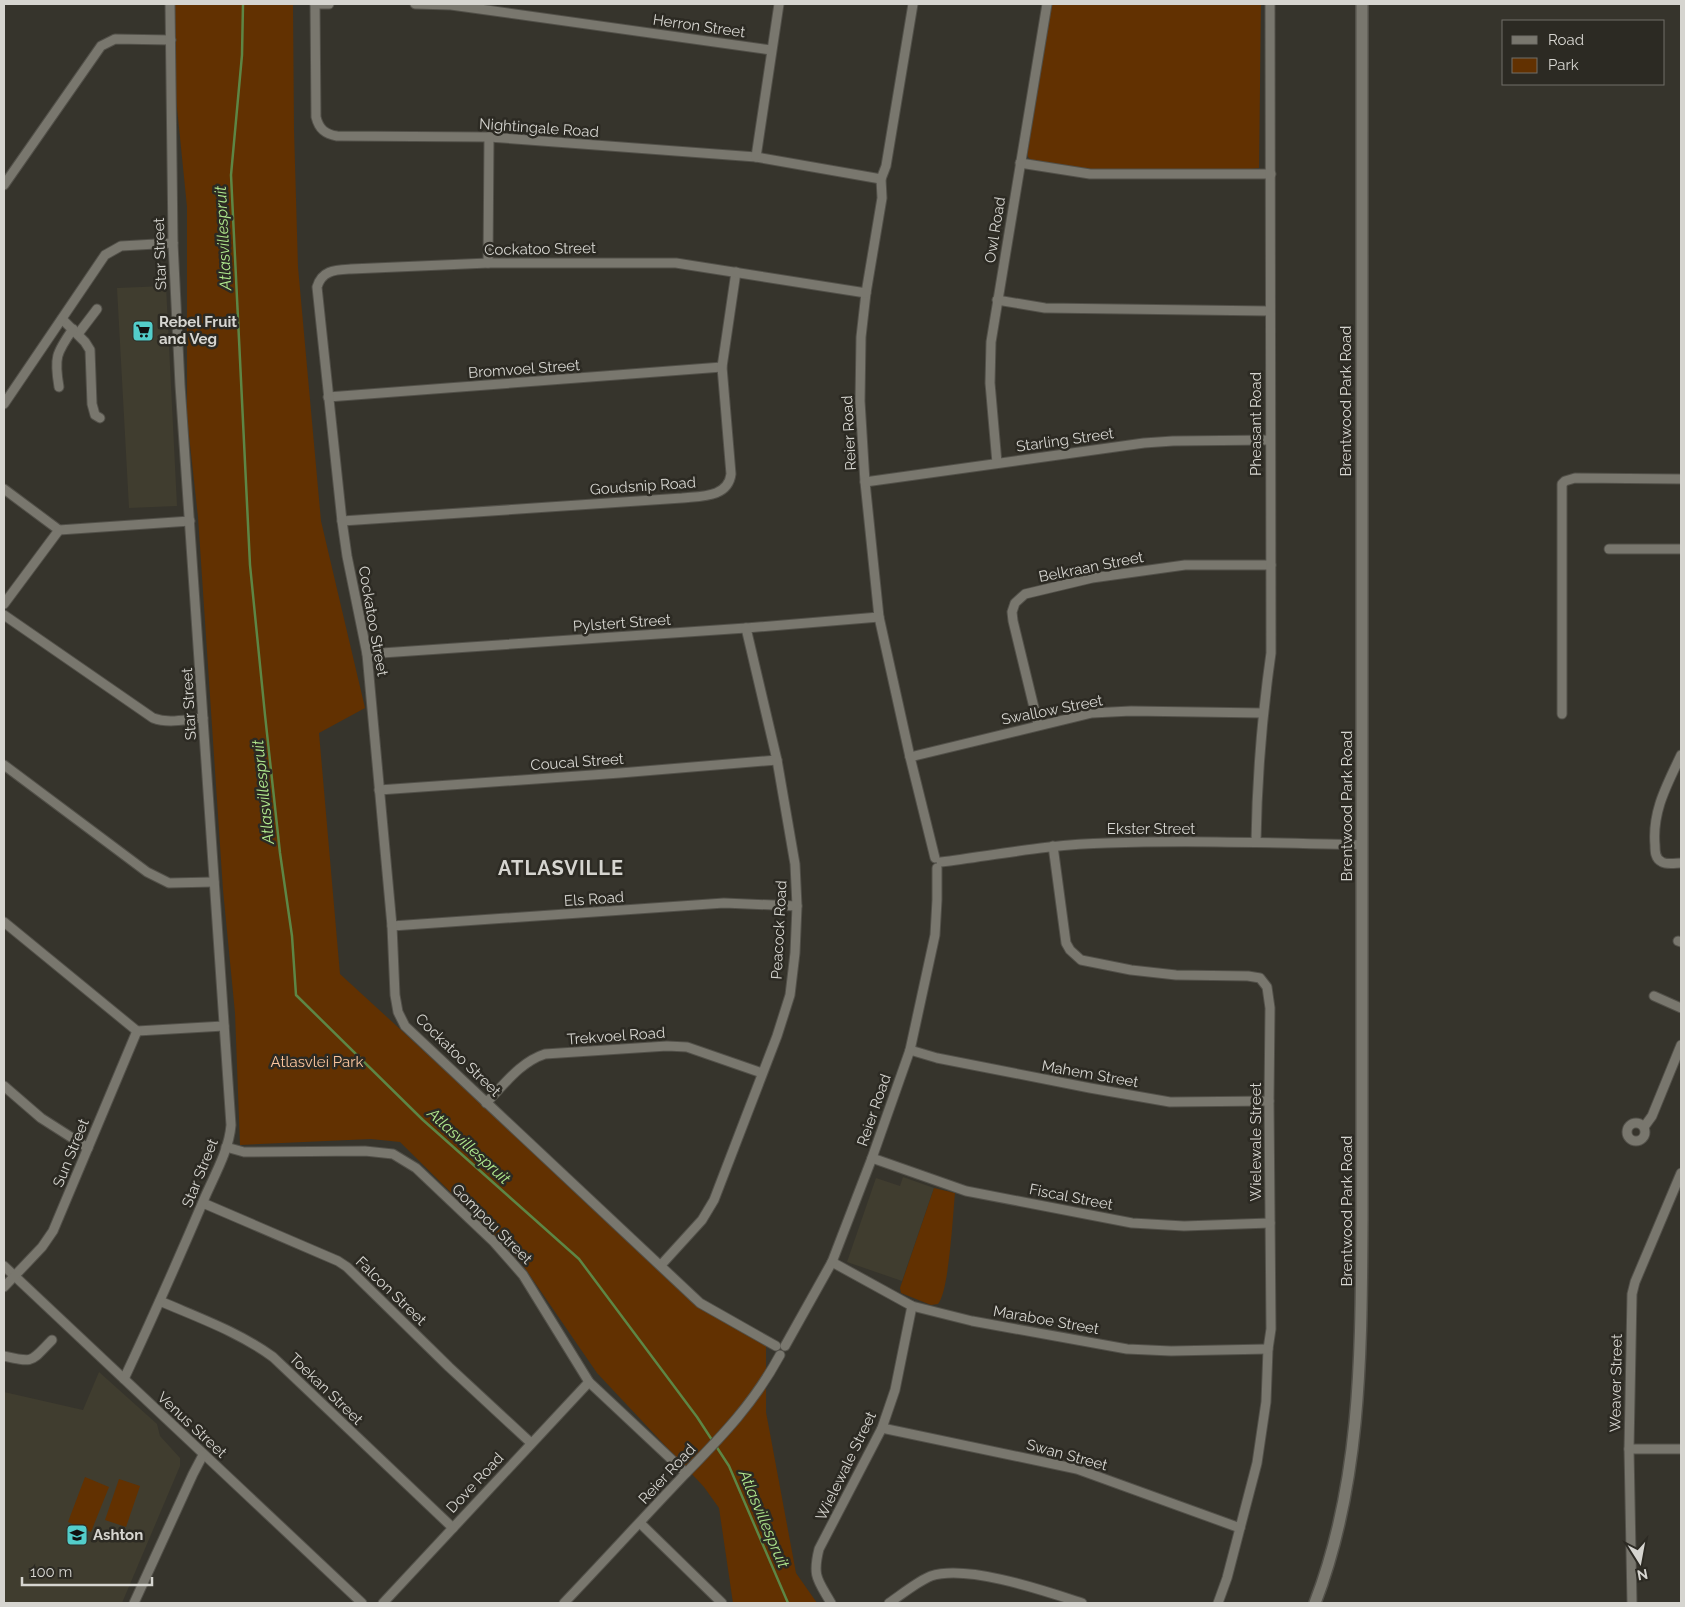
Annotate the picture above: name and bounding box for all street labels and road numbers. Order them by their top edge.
street label: Herron Street [652,11,746,41]
street label: Nightingale Road [479,115,599,141]
street label: Owl Road [981,196,1009,264]
street label: Star Street [150,217,170,291]
street label: Cockatoo Street [484,239,596,259]
street label: Brentwood Park Road [1337,326,1355,476]
street label: Bromvoel Street [467,356,581,382]
street label: Pheasant Road [1247,372,1265,476]
street label: Reier Road [838,395,860,471]
street label: Starling Street [1015,424,1115,456]
street label: Goudsnip Road [589,473,697,499]
street label: Belkraan Street [1037,548,1145,586]
street label: Cockatoo Street [354,564,392,678]
street label: Pylstert Street [572,611,672,635]
street label: Star Street [178,667,200,741]
street label: Swallow Street [1000,691,1104,729]
street label: Brentwood Park Road [1338,731,1356,881]
street label: Coucal Street [530,750,624,774]
street label: Ekster Street [1107,820,1195,838]
street label: Peacock Road [767,880,791,980]
street label: Els Road [563,888,625,910]
street label: Cockatoo Street [412,1010,504,1100]
street label: Trekvoel Road [566,1024,666,1048]
street label: Mahem Street [1040,1057,1140,1091]
street label: Reier Road [853,1072,895,1148]
street label: Wielewale Street [1247,1083,1265,1201]
street label: Sun Street [49,1116,93,1190]
street label: Star Street [178,1136,222,1210]
street label: Brentwood Park Road [1338,1136,1356,1286]
street label: Gompou Street [448,1180,536,1268]
street label: Fiscal Street [1028,1180,1114,1214]
street label: Falcon Street [352,1253,430,1329]
street label: Maraboe Street [992,1302,1100,1338]
street label: Weaver Street [1606,1334,1626,1432]
street label: Toekan Street [285,1349,367,1429]
street label: Venus Street [154,1388,230,1462]
street label: Wielewale Street [812,1409,880,1523]
street label: Swan Street [1024,1436,1110,1474]
street label: Reier Road [635,1440,699,1508]
street label: Dove Road [443,1449,507,1517]

